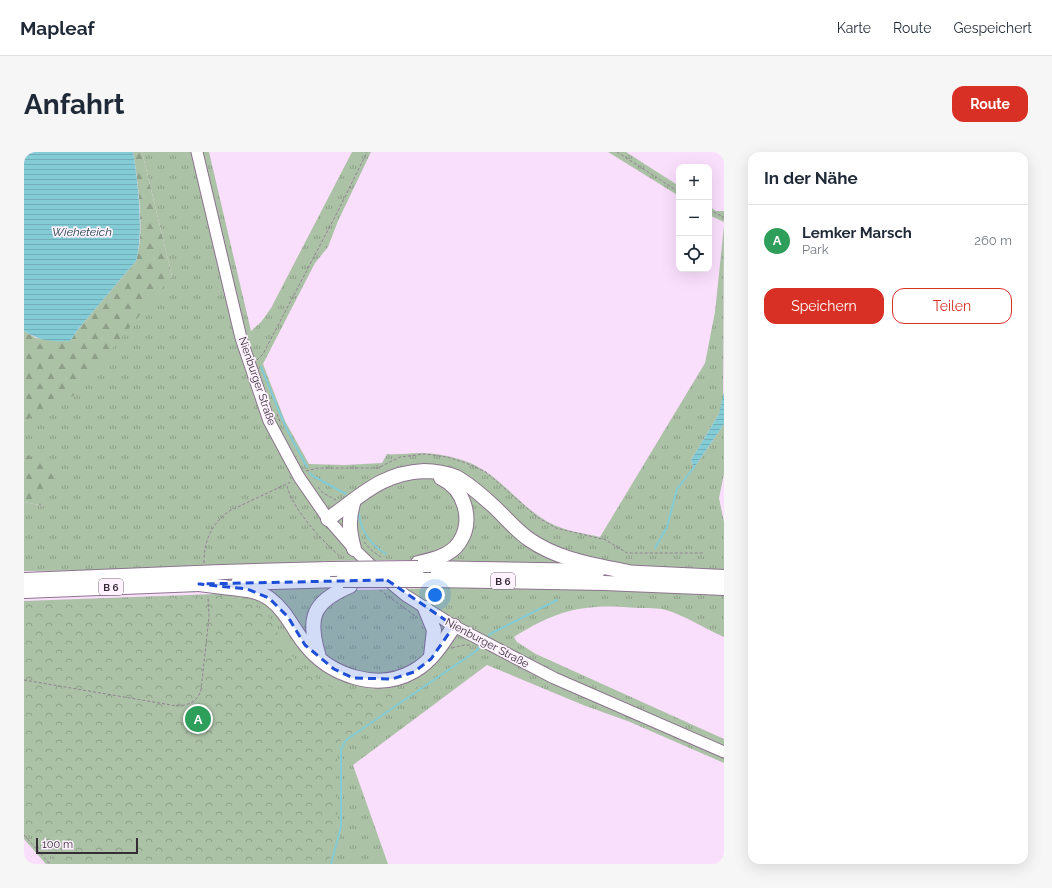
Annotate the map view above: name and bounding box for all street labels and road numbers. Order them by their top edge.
street label: Nienburger Straße [236,335,278,428]
road number: B 6 [491,573,515,589]
road number: B 6 [99,579,123,595]
street label: Nienburger Straße [443,615,532,671]

